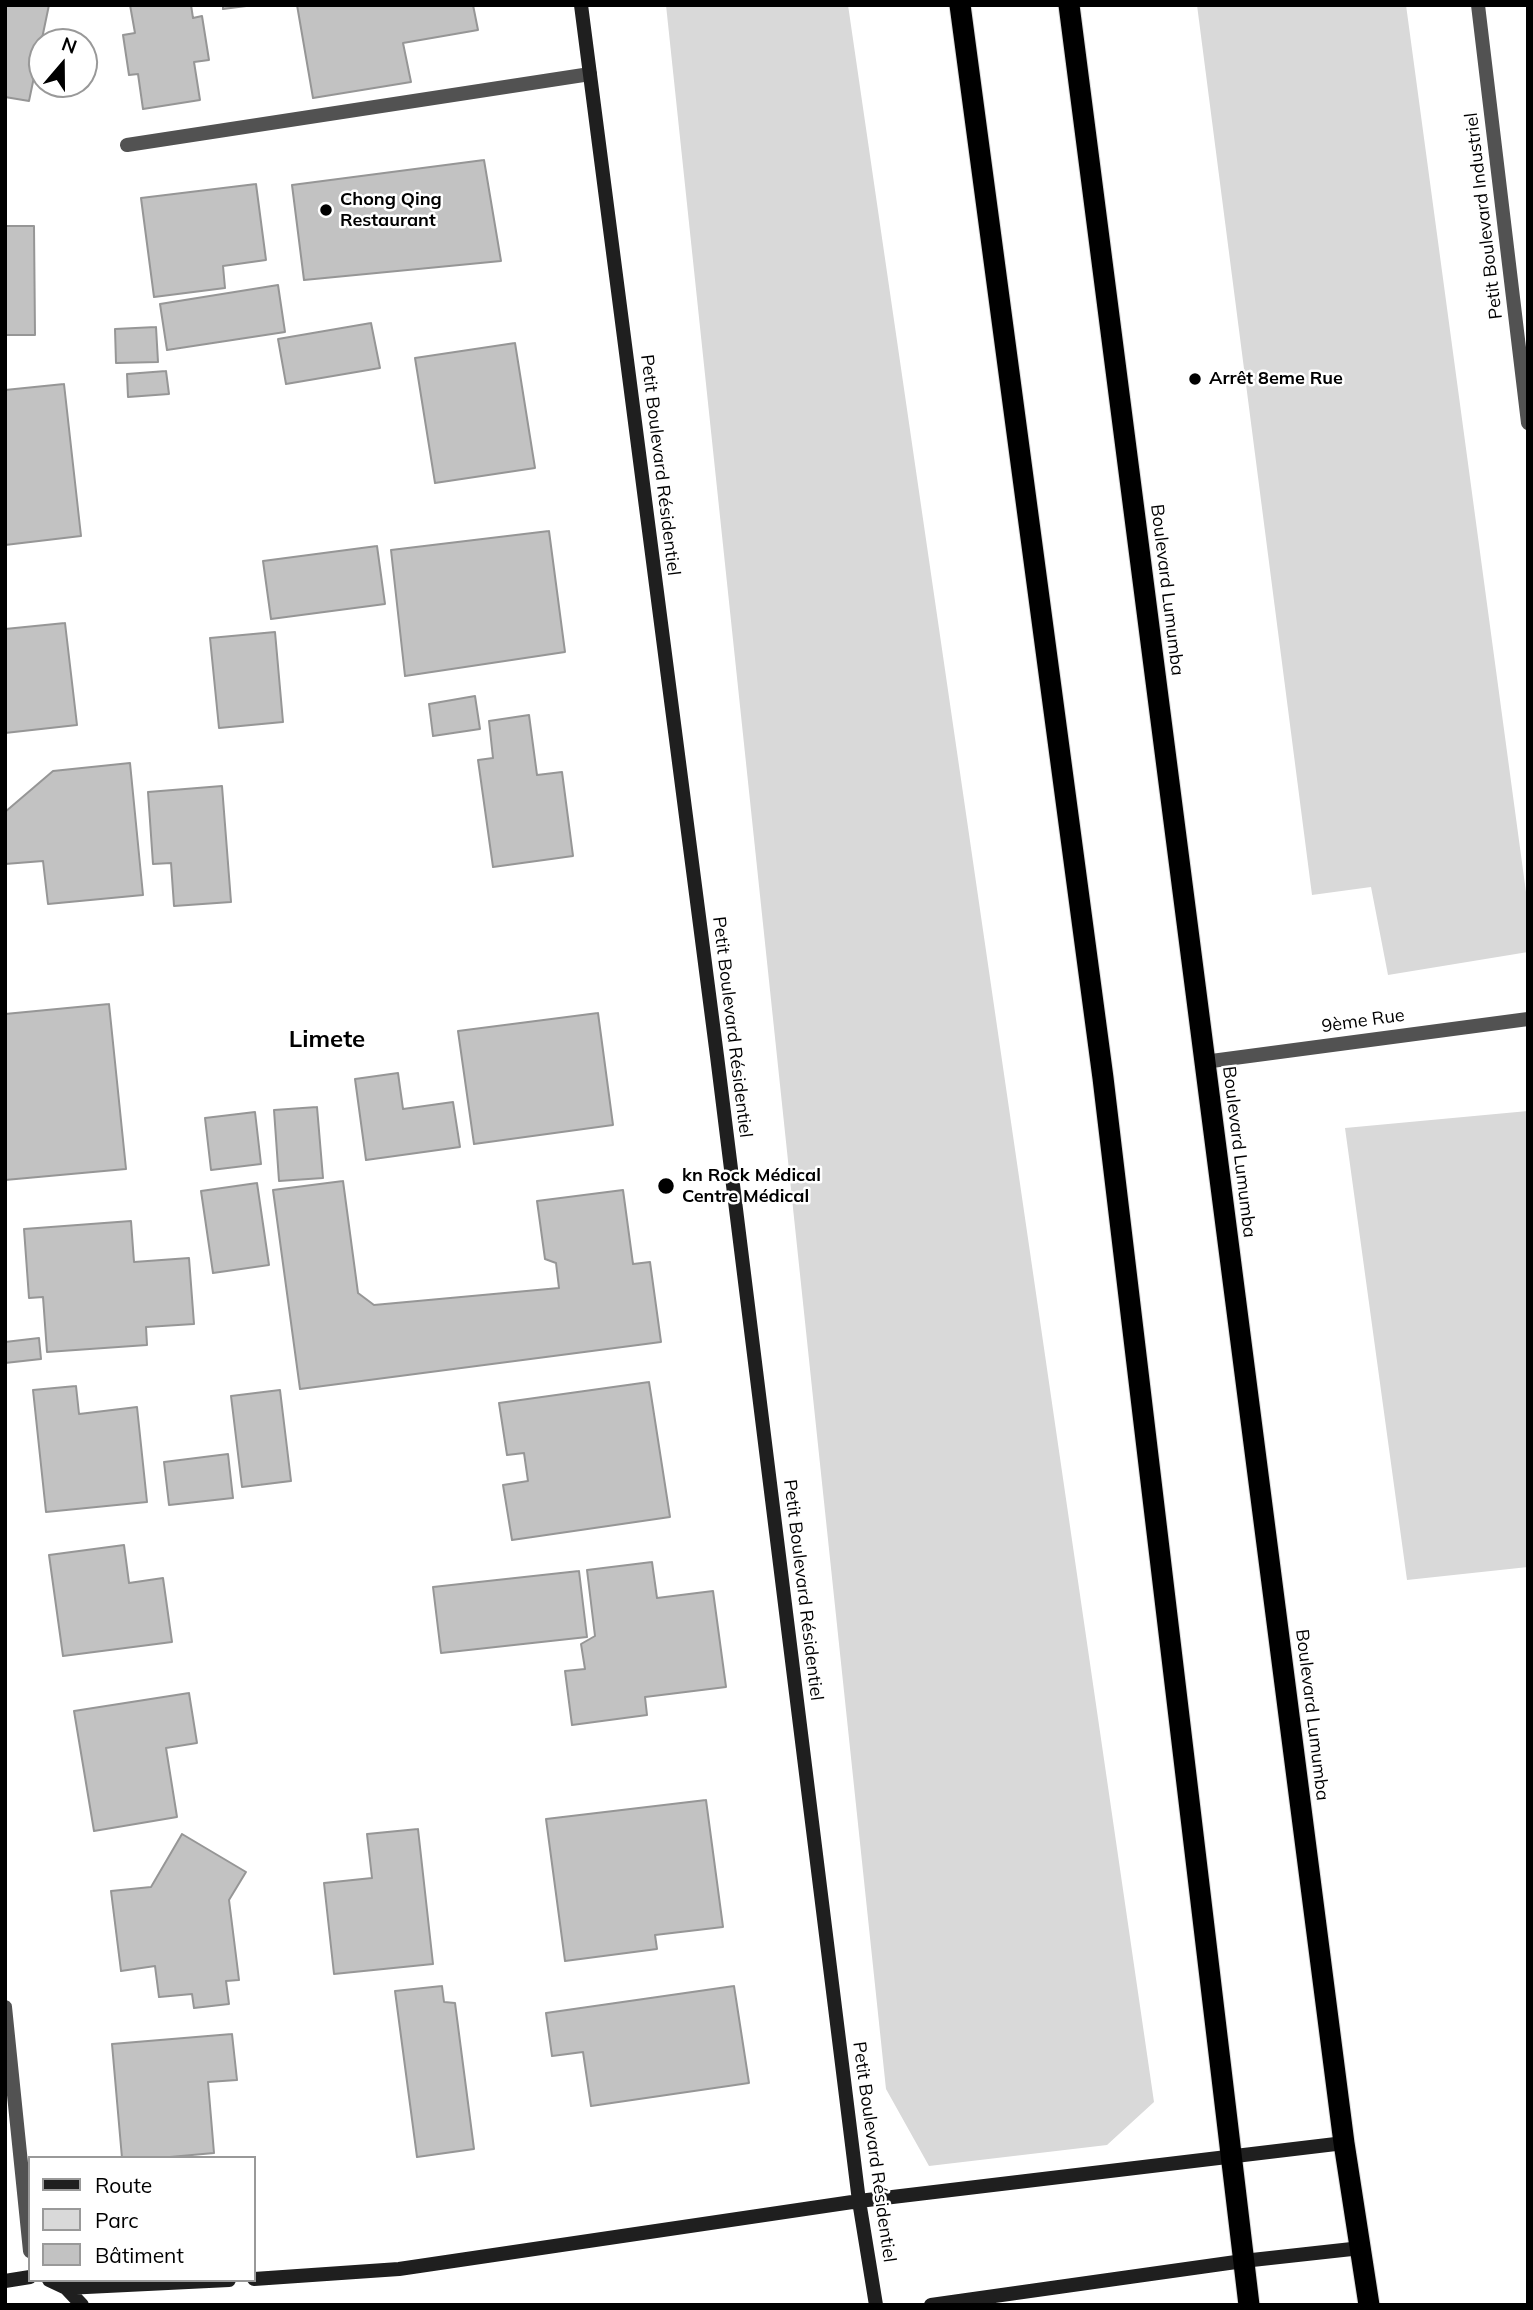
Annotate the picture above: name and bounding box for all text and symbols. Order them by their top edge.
north arrow [28,28,98,98]
text: N [59,31,80,59]
street label: Petit Boulevard Industriel [1461,111,1507,321]
place label: Chong Qing Restaurant [340,189,442,232]
marker: Chong Qing Restaurant [318,202,334,218]
street label: Petit Boulevard Résidentiel [636,353,684,577]
place label: Arrêt 8eme Rue [1209,368,1343,390]
marker: Arrêt 8eme Rue [1187,371,1203,387]
street label: Boulevard Lumumba [1146,503,1188,677]
street label: Petit Boulevard Résidentiel [708,915,756,1139]
street label: 9ème Rue [1320,1004,1406,1038]
district label: Limete [289,1026,365,1054]
street label: Boulevard Lumumba [1218,1065,1260,1239]
place label: kn Rock Médical Centre Médical [682,1165,821,1208]
marker: kn Rock Médical Centre Médical [656,1176,676,1196]
street label: Petit Boulevard Résidentiel [779,1478,827,1702]
street label: Boulevard Lumumba [1291,1628,1333,1802]
street label: Petit Boulevard Résidentiel [848,2040,900,2264]
legend [28,2156,256,2282]
text: Route [95,2172,152,2198]
text: Parc [95,2207,139,2233]
text: Bâtiment [95,2242,184,2268]

